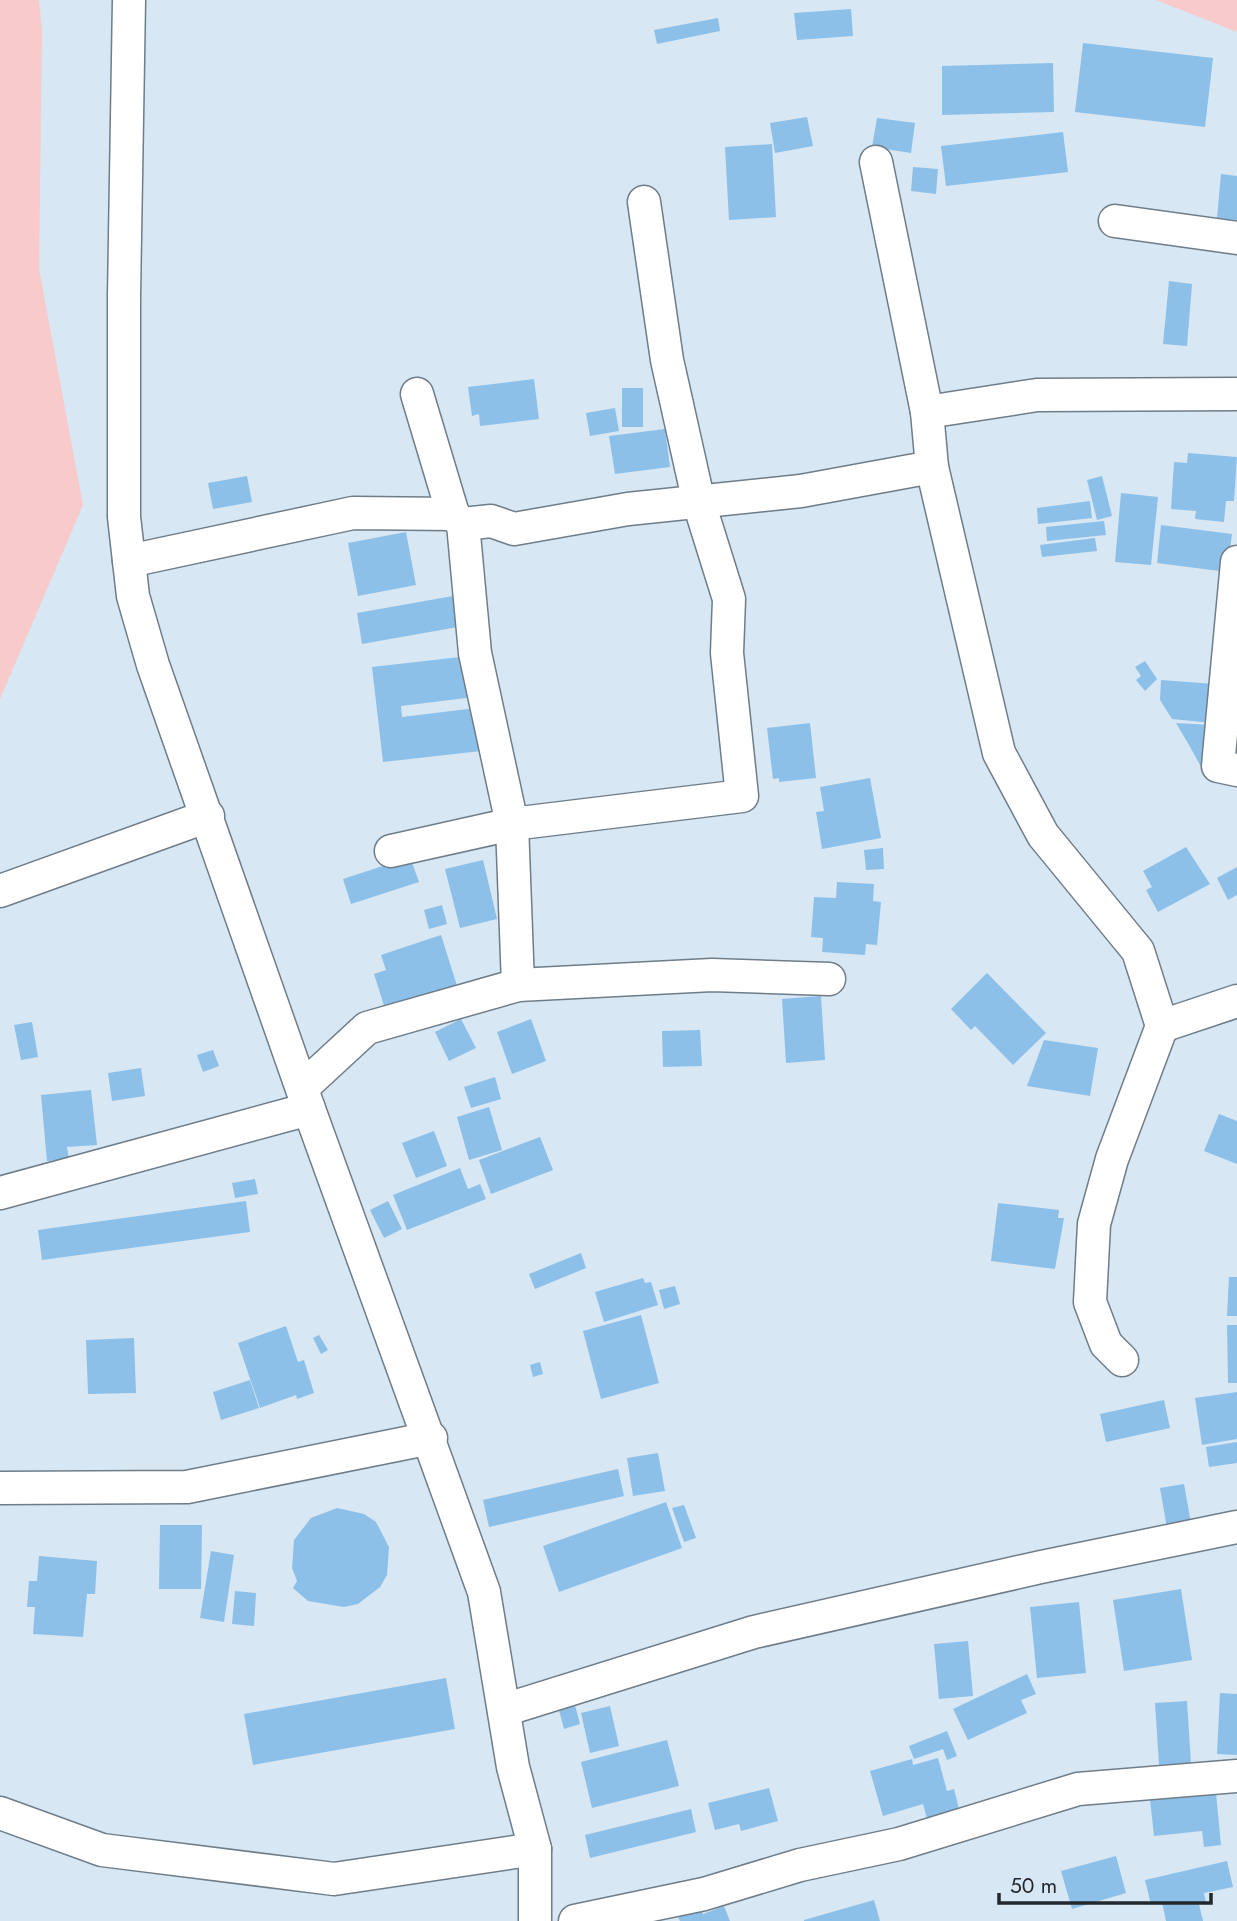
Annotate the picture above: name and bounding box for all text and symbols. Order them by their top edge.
scale bar [999,1862,1211,1906]
text: 50 m [1010,1871,1057,1901]

